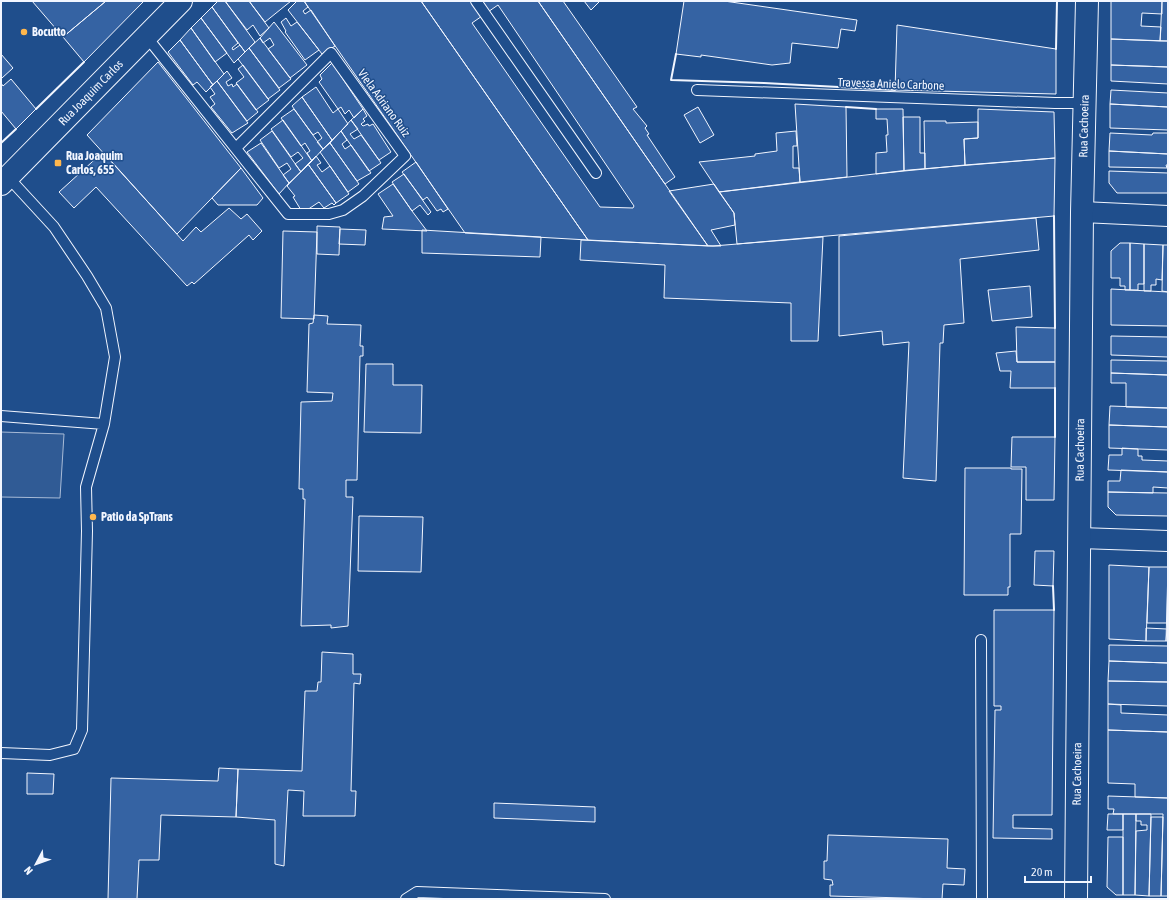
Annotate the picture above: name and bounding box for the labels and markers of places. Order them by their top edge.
place label: Bocutto [32,25,66,39]
marker: Bocutto [19,27,29,37]
place label: Rua Joaquim Carlos, 655 [66,149,123,177]
marker: Rua Joaquim Carlos, 655 [53,158,63,168]
place label: Patio da SpTrans [101,510,174,524]
marker: Patio da SpTrans [88,512,98,522]

